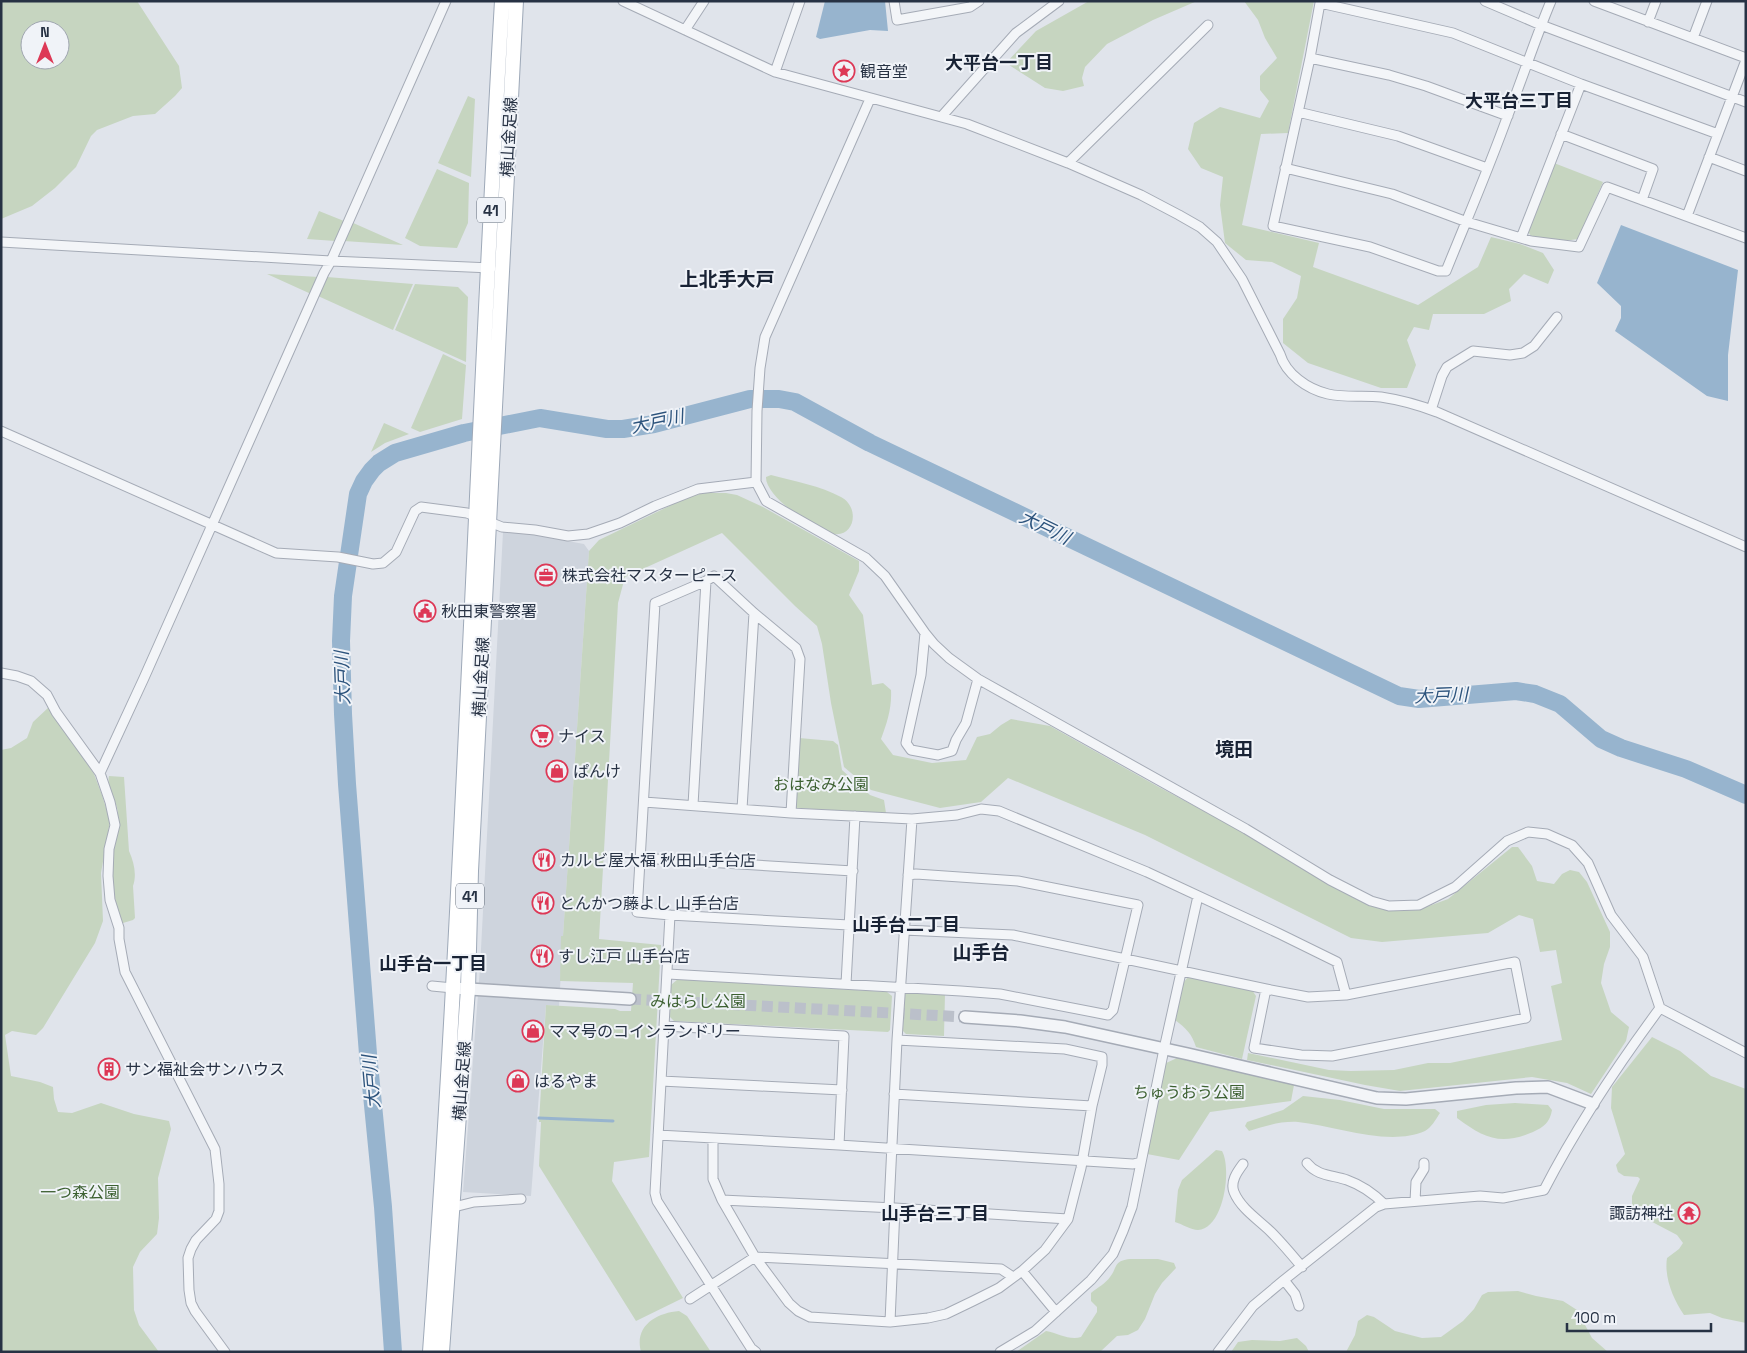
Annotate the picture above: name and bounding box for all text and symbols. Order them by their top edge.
north arrow [20,20,70,70]
text: N [40,23,50,41]
district label: 大平台一丁目 [945,51,1053,74]
place icon: 観音堂 [832,59,856,83]
place label: 観音堂 [860,61,908,82]
district label: 大平台三丁目 [1465,89,1573,112]
street label: 横山金足線 [496,96,522,178]
road number: 41 [477,198,505,222]
district label: 上北手大戸 [679,267,775,292]
water label: 大戸川 [628,404,688,438]
water label: 大戸川 [1016,505,1076,550]
office icon: 株式会社マスターピース [534,563,558,587]
place label: 株式会社マスターピース [562,565,737,586]
public building icon: 秋田東警察署 [413,599,437,623]
place label: 秋田東警察署 [441,601,537,622]
street label: 横山金足線 [468,636,494,718]
water label: 大戸川 [329,649,354,705]
water label: 大戸川 [1414,682,1470,707]
supermarket icon: ナイス [530,724,554,748]
place label: ナイス [558,726,606,747]
district label: 境田 [1215,737,1253,762]
shop icon: ぱんけ [545,759,569,783]
place label: ぱんけ [573,761,621,782]
park label: おはなみ公園 [773,774,869,795]
restaurant icon: カルビ屋大福 秋田山手台店 [532,848,556,872]
place label: カルビ屋大福 秋田山手台店 [560,850,756,871]
road number: 41 [456,884,484,908]
restaurant icon: とんかつ藤よし 山手台店 [531,891,555,915]
place label: とんかつ藤よし 山手台店 [559,893,739,914]
district label: 山手台二丁目 [852,913,960,936]
district label: 山手台 [952,940,1010,965]
restaurant icon: すし江戸 山手台店 [530,944,554,968]
place label: すし江戸 山手台店 [558,946,690,967]
district label: 山手台一丁目 [379,952,487,975]
park label: みはらし公園 [650,991,746,1012]
shop icon: ママ号のコインランドリー [521,1019,545,1043]
place label: ママ号のコインランドリー [549,1021,741,1042]
street label: 横山金足線 [449,1040,475,1122]
water label: 大戸川 [357,1052,385,1110]
building icon: サン福祉会サンハウス [97,1057,121,1081]
place label: サン福祉会サンハウス [125,1059,285,1080]
shop icon: はるやま [506,1069,530,1093]
place label: はるやま [534,1071,598,1092]
park label: ちゅうおう公園 [1133,1082,1245,1103]
park label: 一つ森公園 [40,1182,120,1203]
temple icon: 諏訪神社 [1677,1201,1701,1225]
district label: 山手台三丁目 [881,1202,989,1225]
place label: 諏訪神社 [1609,1203,1673,1224]
scale bar [1567,1300,1711,1332]
text: 100 m [1574,1308,1616,1327]

